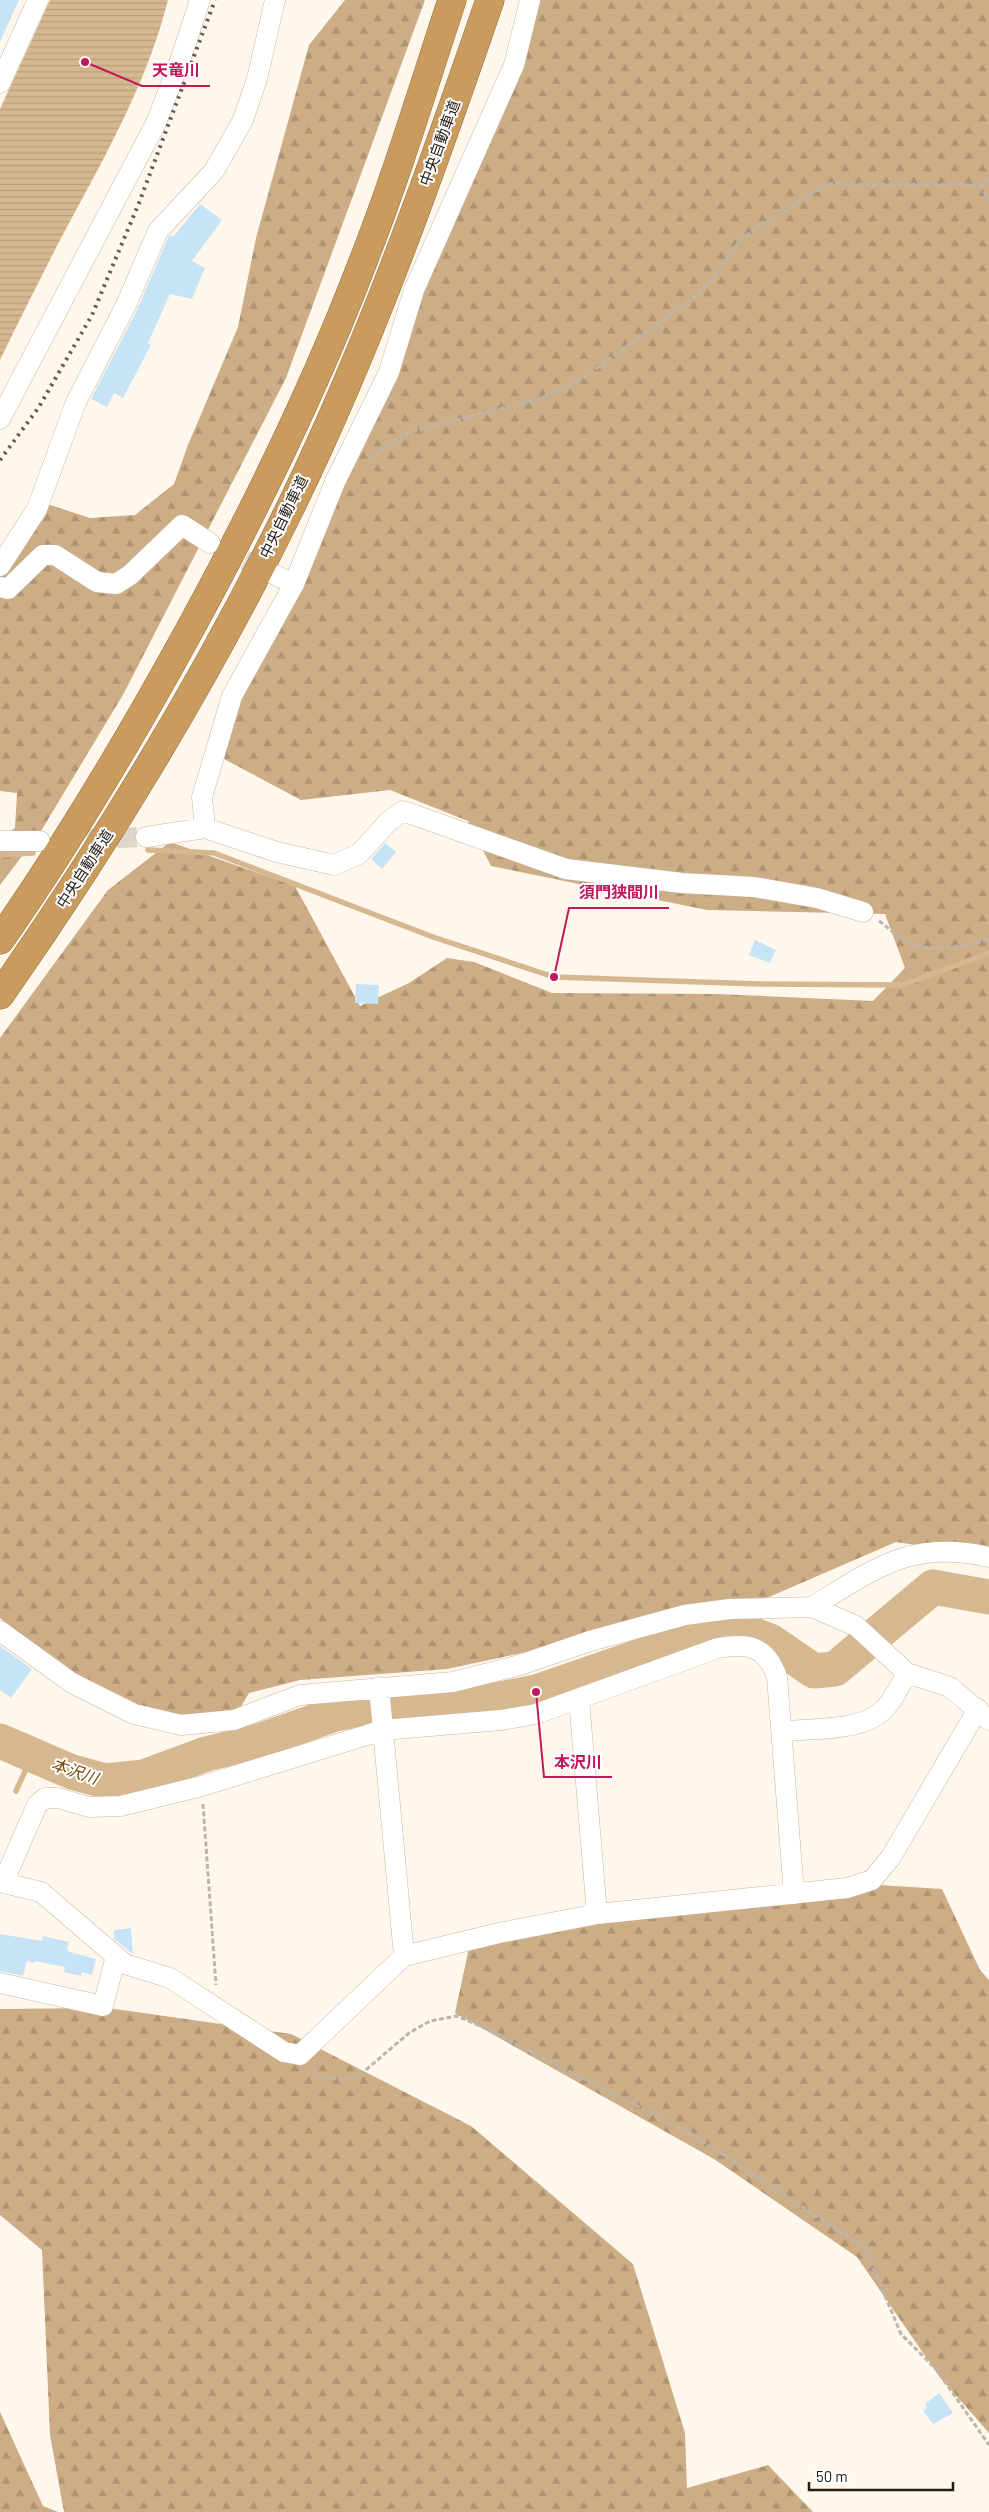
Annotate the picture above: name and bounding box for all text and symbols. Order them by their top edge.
callout: 天竜川 [142,55,210,86]
text: 天竜川 [152,60,200,79]
street label: 中央自動車道 [415,97,463,188]
street label: 中央自動車道 [255,472,311,561]
street label: 中央自動車道 [52,826,116,911]
callout: 須門狭間川 [569,877,669,908]
text: 須門狭間川 [579,882,659,901]
callout: 本沢川 [544,1746,612,1777]
text: 本沢川 [554,1752,602,1771]
water label: 本沢川 [49,1754,103,1788]
scale bar [809,2460,953,2492]
text: 50 m [816,2467,848,2485]

